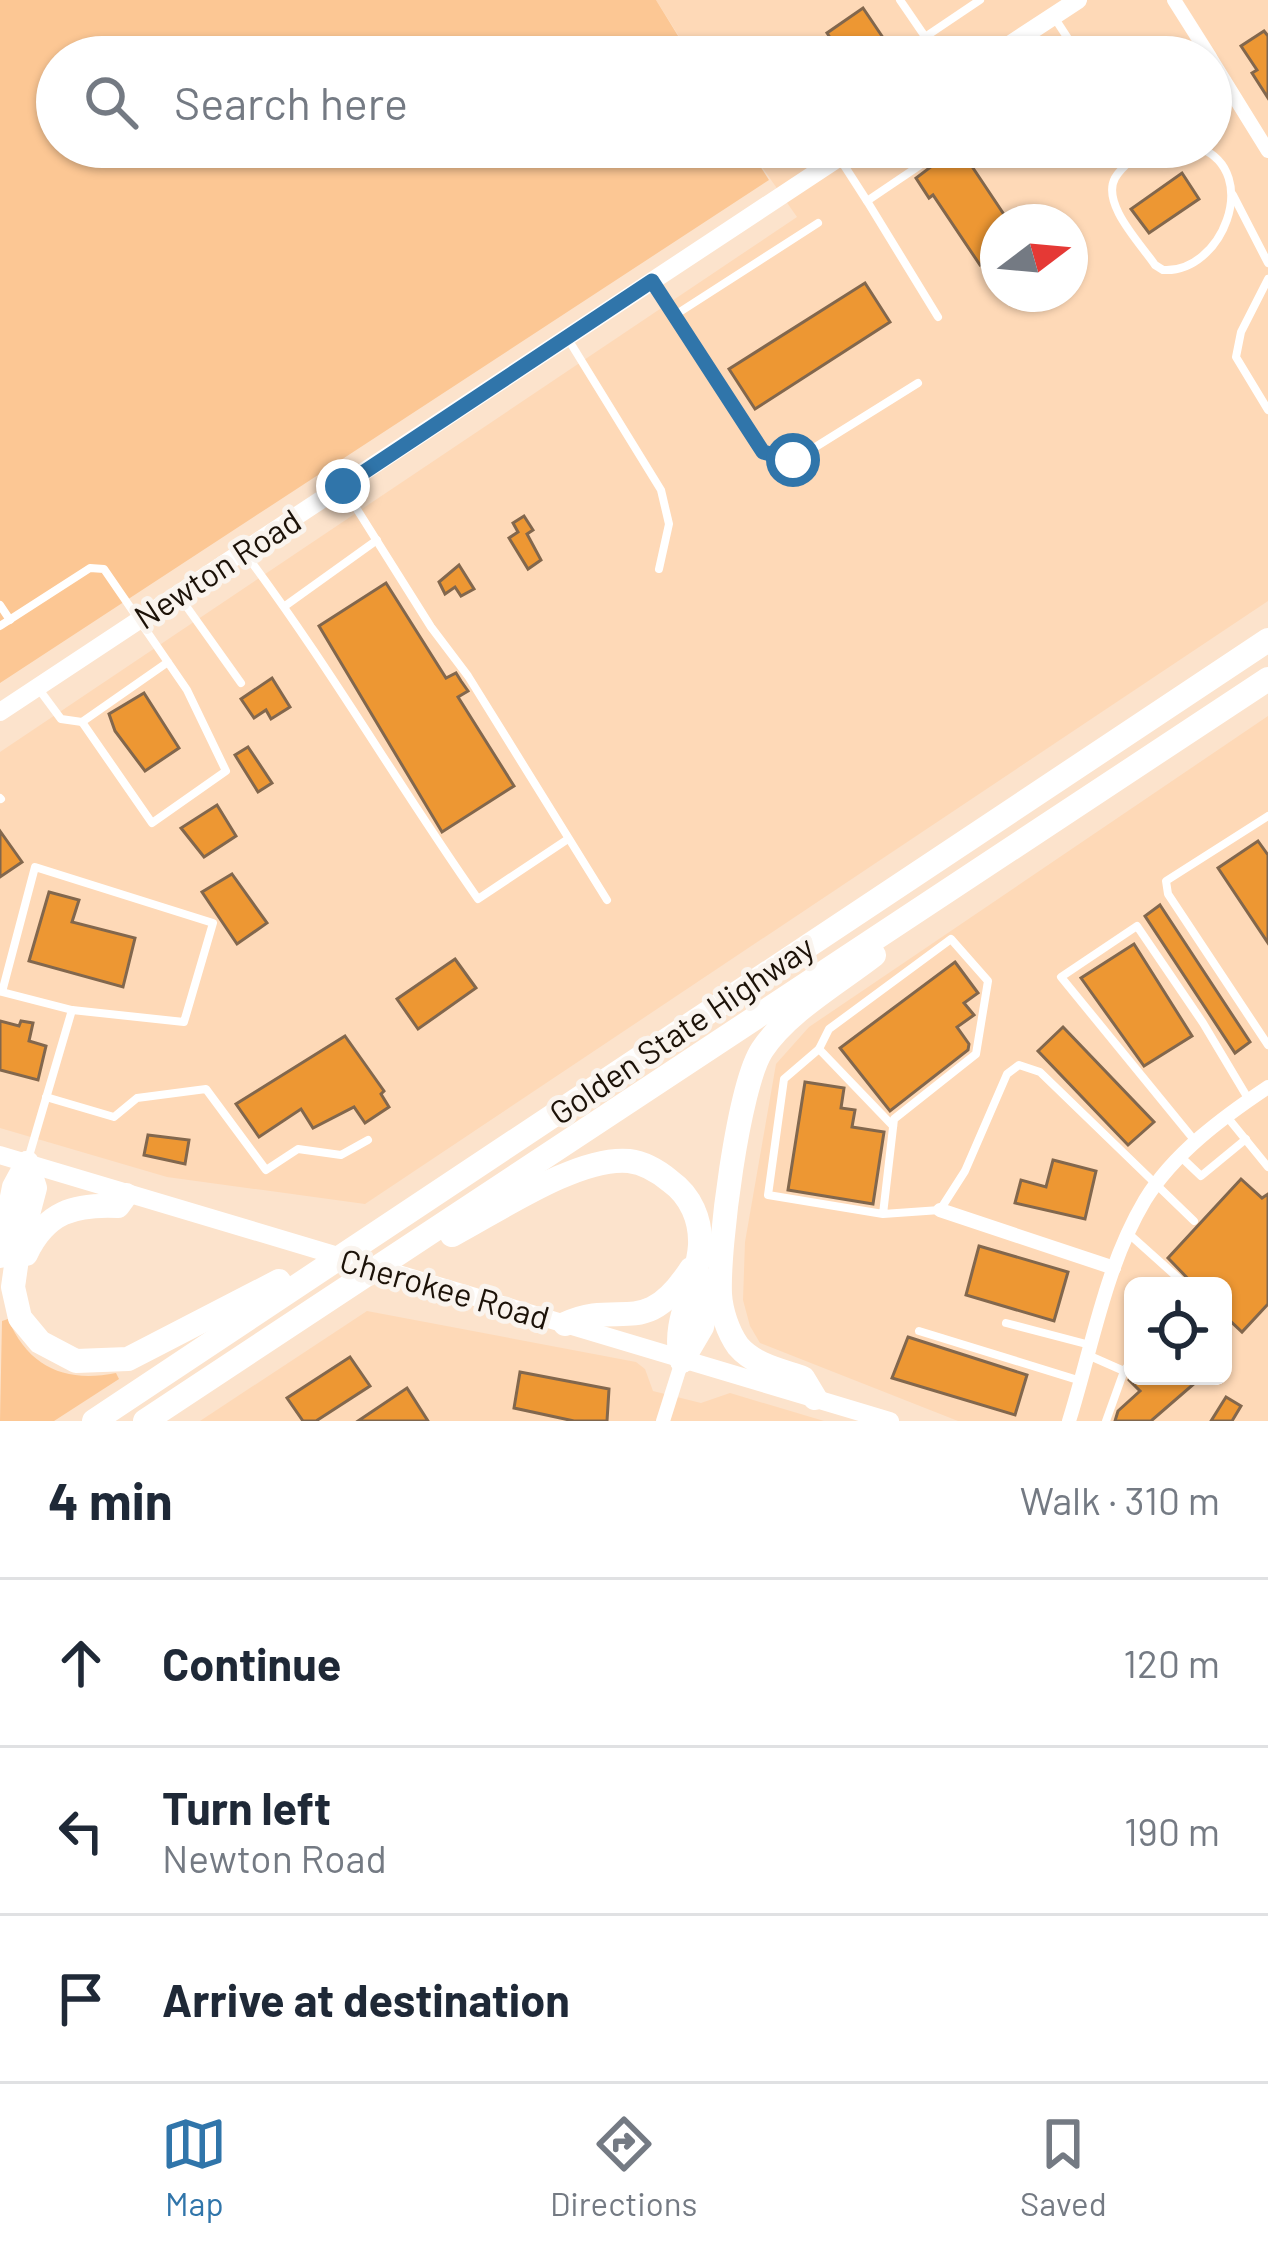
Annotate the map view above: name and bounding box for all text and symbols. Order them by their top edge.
search box [36,36,1232,168]
icon: search [78,69,144,135]
text: Search here [174,75,408,129]
north arrow [980,204,1088,312]
route start [766,433,820,487]
route end [316,459,370,513]
street label: Newton Road [126,499,308,637]
street label: Golden State Highway [541,926,821,1132]
street label: Cherokee Road [336,1239,554,1337]
map controls [1124,1277,1232,1385]
button: locate [1124,1277,1232,1385]
text: 4 min [48,1469,173,1530]
text: Walk · 310 m [1020,1476,1220,1523]
icon: ahead [48,1630,114,1696]
text: Continue [162,1636,341,1690]
text: 120 m [1123,1639,1220,1686]
text: Turn left [162,1780,331,1834]
icon: left [48,1798,114,1864]
text: 190 m [1124,1807,1220,1854]
text: Newton Road [162,1834,387,1881]
icon: arrive [48,1966,114,2032]
text: Arrive at destination [162,1972,570,2026]
tab: Map [161,2111,227,2223]
tab: Directions [550,2111,697,2223]
tab: Saved [1020,2111,1107,2223]

